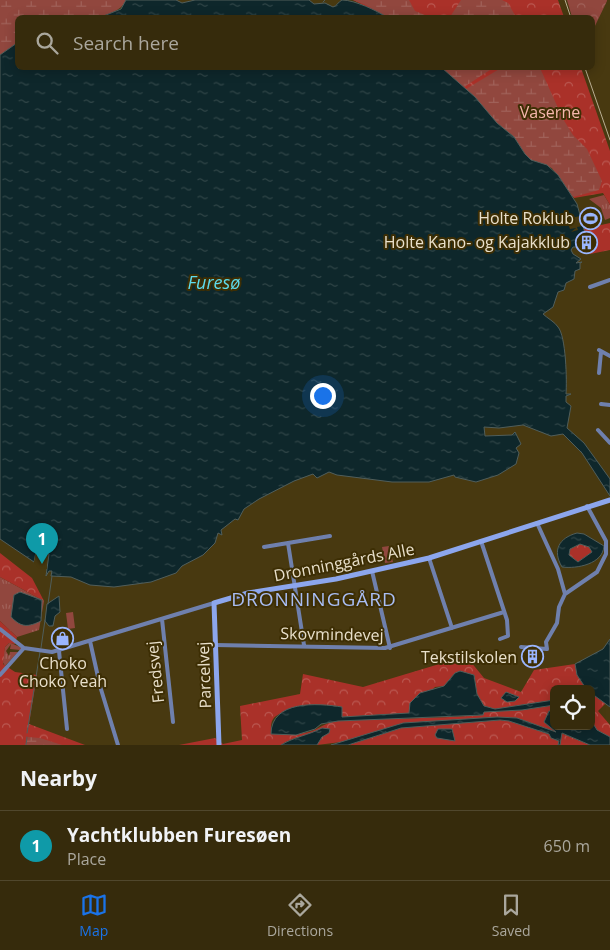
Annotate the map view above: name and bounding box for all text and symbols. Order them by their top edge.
search box [15,15,595,70]
icon: search [33,29,61,57]
text: Search here [73,30,179,56]
park label: Vaserne [520,101,580,123]
sports icon: Holte Roklub [578,206,602,230]
place label: Holte Roklub [478,207,574,229]
building icon: Holte Kano- og Kajakklub [574,230,598,254]
place label: Holte Kano- og Kajakklub [384,231,570,253]
water label: Furesø [188,270,240,294]
your location [310,383,336,409]
pin: 1 [26,523,58,564]
street label: Dronninggårds Alle [272,538,416,586]
district label: DRONNINGGÅRD [231,586,397,612]
street label: Skovmindevej [280,622,384,646]
shop icon: Choko Choko Yeah [51,627,75,651]
street label: Fredsvej [141,640,169,704]
street label: Parcelvej [192,641,216,709]
building icon: Tekstilskolen [521,645,545,669]
place label: Tekstilskolen [421,646,517,668]
place label: Choko Choko Yeah [19,652,107,692]
map controls [550,685,595,730]
button: locate [550,685,595,730]
text: Nearby [20,764,97,792]
text: Yachtklubben Furesøen [67,822,291,848]
text: 1 [31,835,41,857]
text: 650 m [544,835,590,857]
text: Place [67,848,106,870]
tab: Map [79,891,108,940]
tab: Directions [267,891,333,940]
tab: Saved [492,891,531,940]

